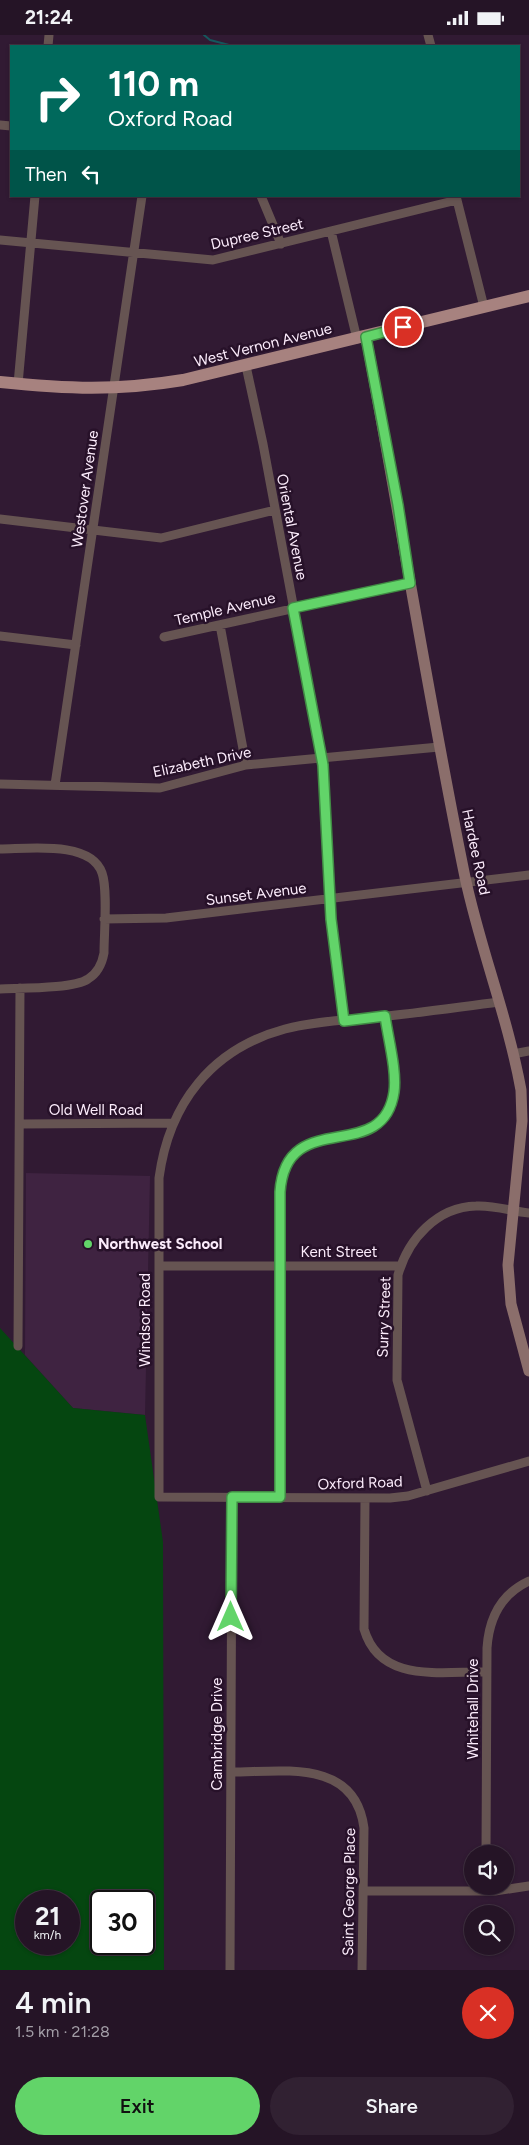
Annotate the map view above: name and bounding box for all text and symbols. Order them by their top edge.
text: 21:24 [25,6,73,29]
text: 110 m [108,63,199,105]
icon: right [25,65,90,130]
text: Oxford Road [108,105,233,132]
icon: left [77,160,105,188]
text: Then [25,163,67,186]
street label: Dupree Street [209,215,305,253]
pin [382,306,424,348]
icon: arrive [389,313,417,341]
street label: West Vernon Avenue [192,319,334,371]
street label: Westover Avenue [68,429,102,549]
street label: Oriental Avenue [273,472,311,582]
street label: Temple Avenue [173,589,277,629]
street label: Elizabeth Drive [151,743,253,781]
street label: Hardee Road [458,807,494,897]
street label: Sunset Avenue [205,879,307,909]
street label: Old Well Road [49,1101,143,1119]
place label: Northwest School [98,1235,223,1253]
marker: Northwest School [82,1238,94,1250]
street label: Kent Street [301,1243,378,1261]
street label: Windsor Road [136,1273,154,1367]
street label: Surry Street [374,1276,394,1358]
street label: Oxford Road [317,1473,403,1493]
position arrow [204,1590,256,1642]
street label: Whitehall Drive [464,1658,482,1760]
street label: Cambridge Drive [208,1678,226,1790]
street label: Saint George Place [339,1828,359,1956]
map controls [464,1845,514,1955]
button: sound [464,1845,514,1895]
speed limit sign: 30 [90,1890,155,1955]
text: 21 [35,1901,60,1931]
button: search [464,1905,514,1955]
text: km/h [34,1928,61,1942]
text: 4 min [15,1984,91,2021]
button: close [462,1987,514,2039]
text: 1.5 km · 21:28 [15,2022,110,2041]
button: Exit [15,2077,260,2135]
button: Share [270,2077,514,2135]

